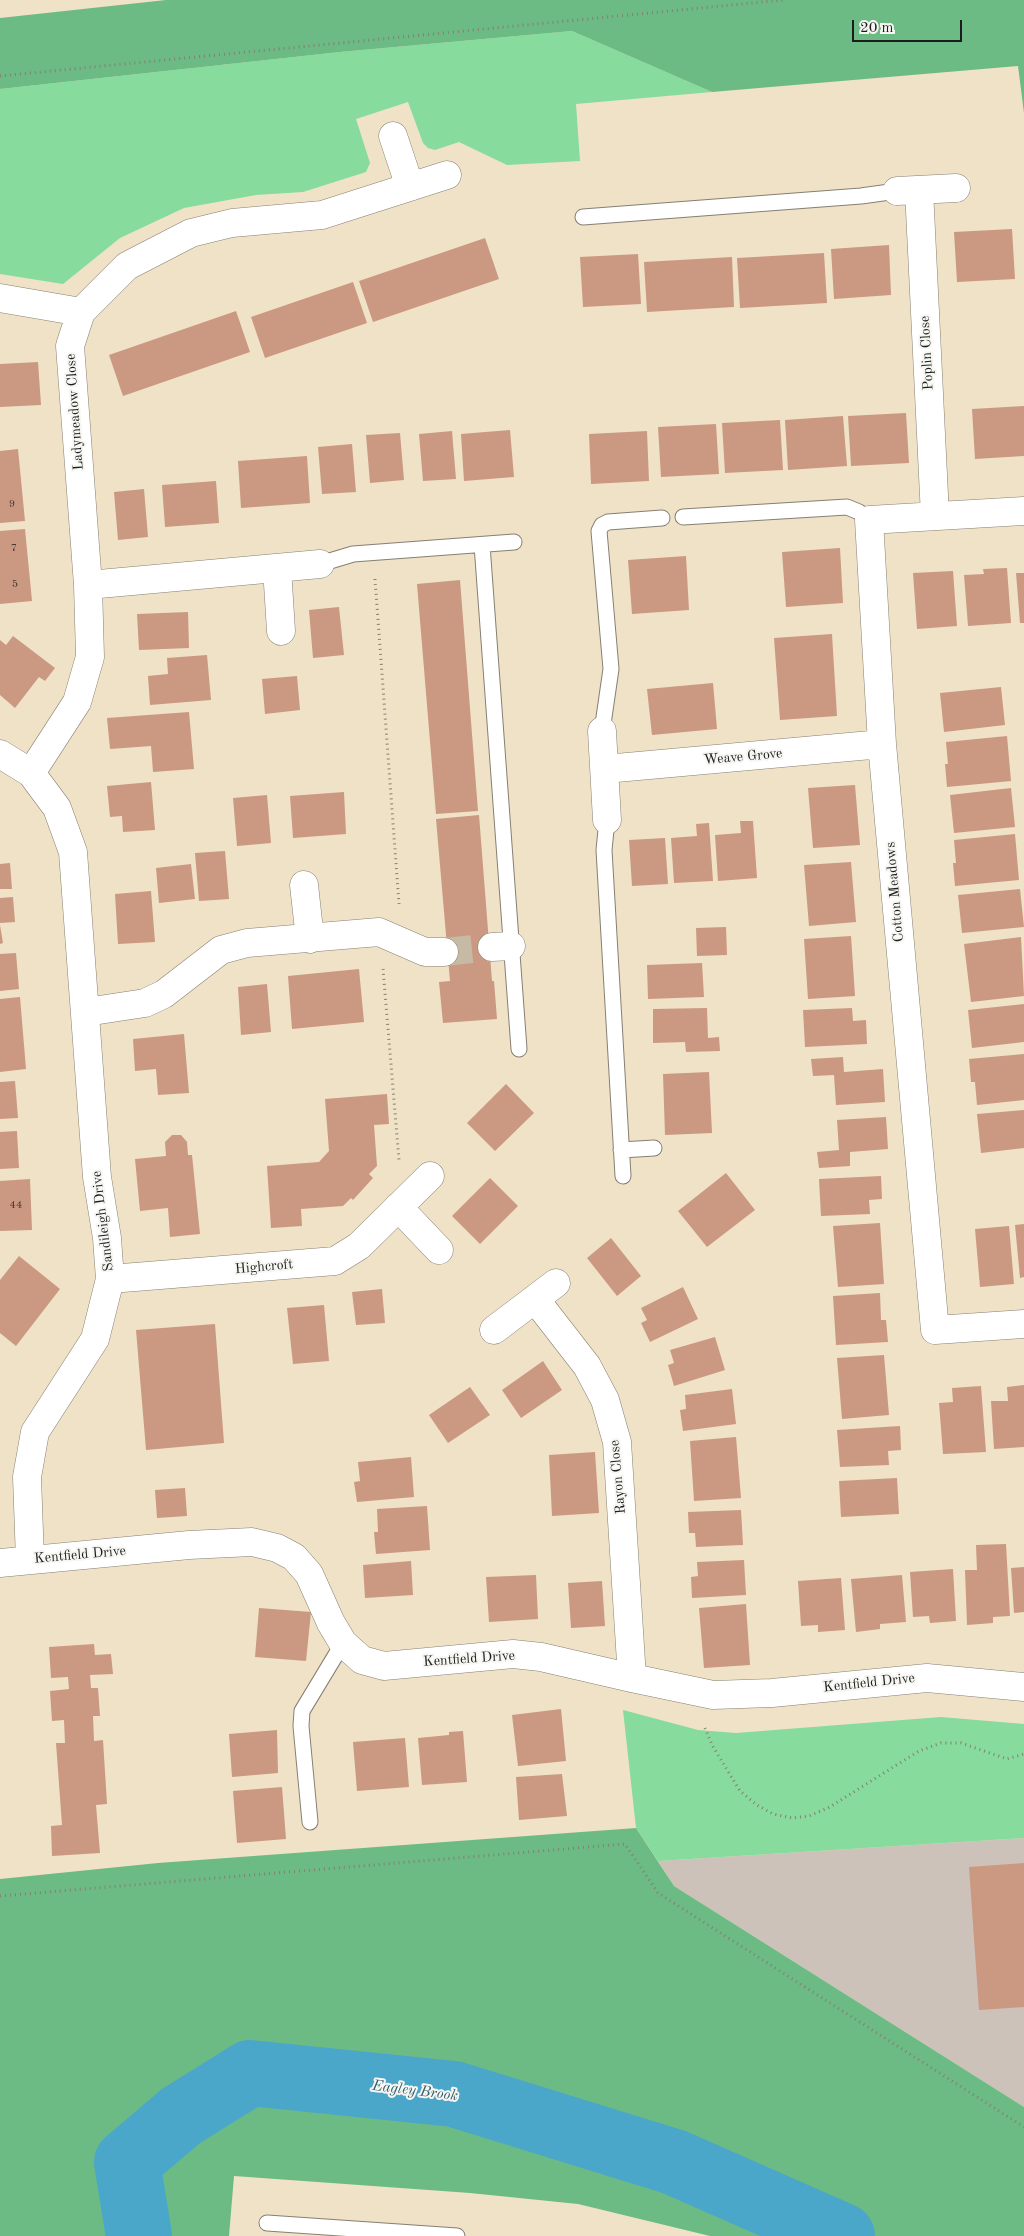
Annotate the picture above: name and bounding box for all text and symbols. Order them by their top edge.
scale bar [854,10,964,42]
text: 20 m [860,21,894,36]
street label: Poplin Close [917,315,937,391]
street label: Ladymeadow Close [63,353,87,471]
house number: 9 [9,497,15,511]
house number: 7 [11,541,17,555]
house number: 5 [12,577,18,591]
street label: Weave Grove [703,745,783,769]
street label: Cotton Meadows [882,841,908,943]
street label: Sandileigh Drive [89,1170,117,1272]
house number: 44 [10,1198,22,1212]
street label: Highcroft [234,1256,294,1278]
street label: Rayon Close [606,1439,630,1515]
street label: Kentfield Drive [33,1543,127,1567]
street label: Kentfield Drive [423,1647,515,1671]
street label: Kentfield Drive [822,1670,916,1696]
water label: Eagley Brook [371,2077,459,2105]

